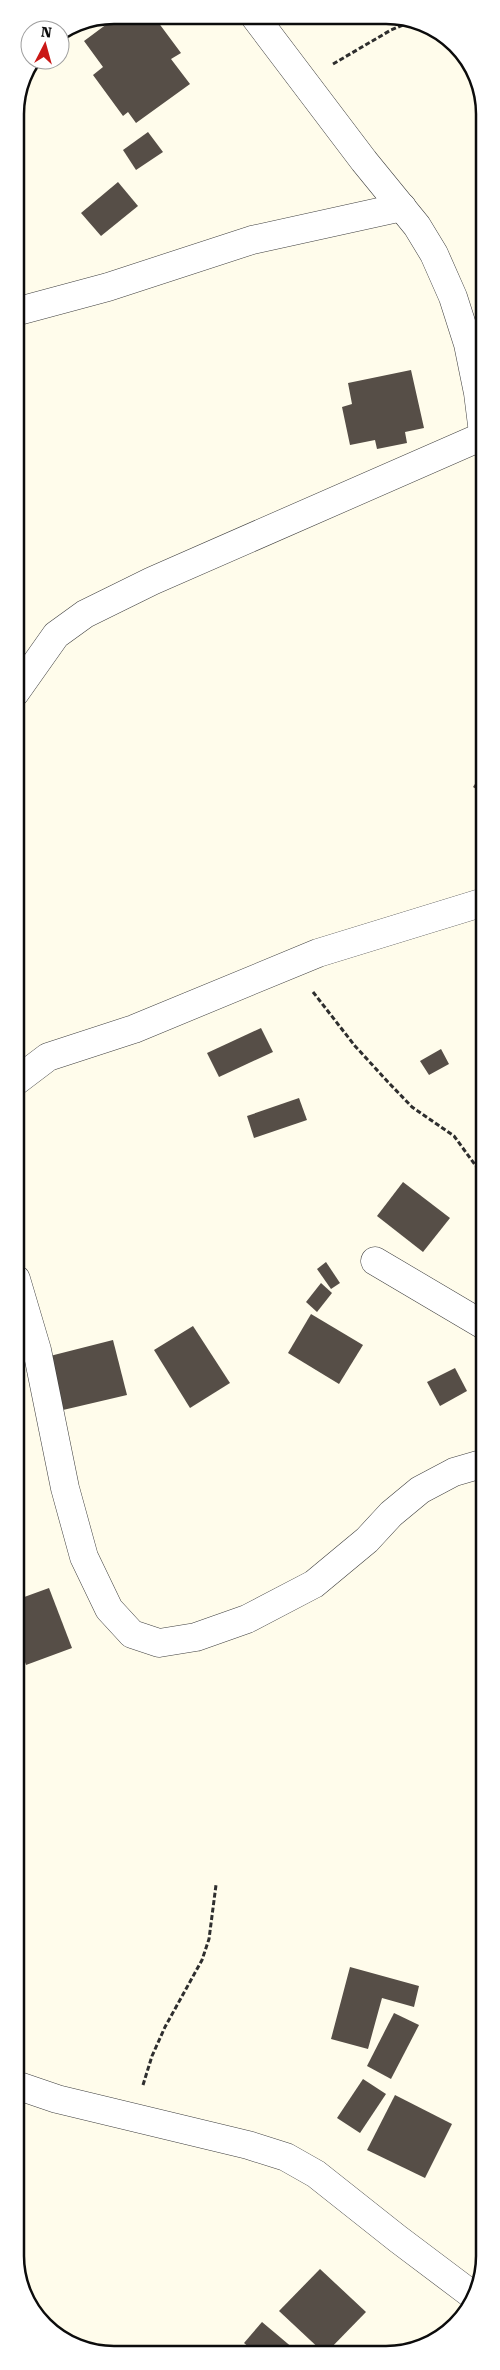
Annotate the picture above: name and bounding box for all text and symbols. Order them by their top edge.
north arrow [20,20,70,70]
text: N [40,24,53,41]

